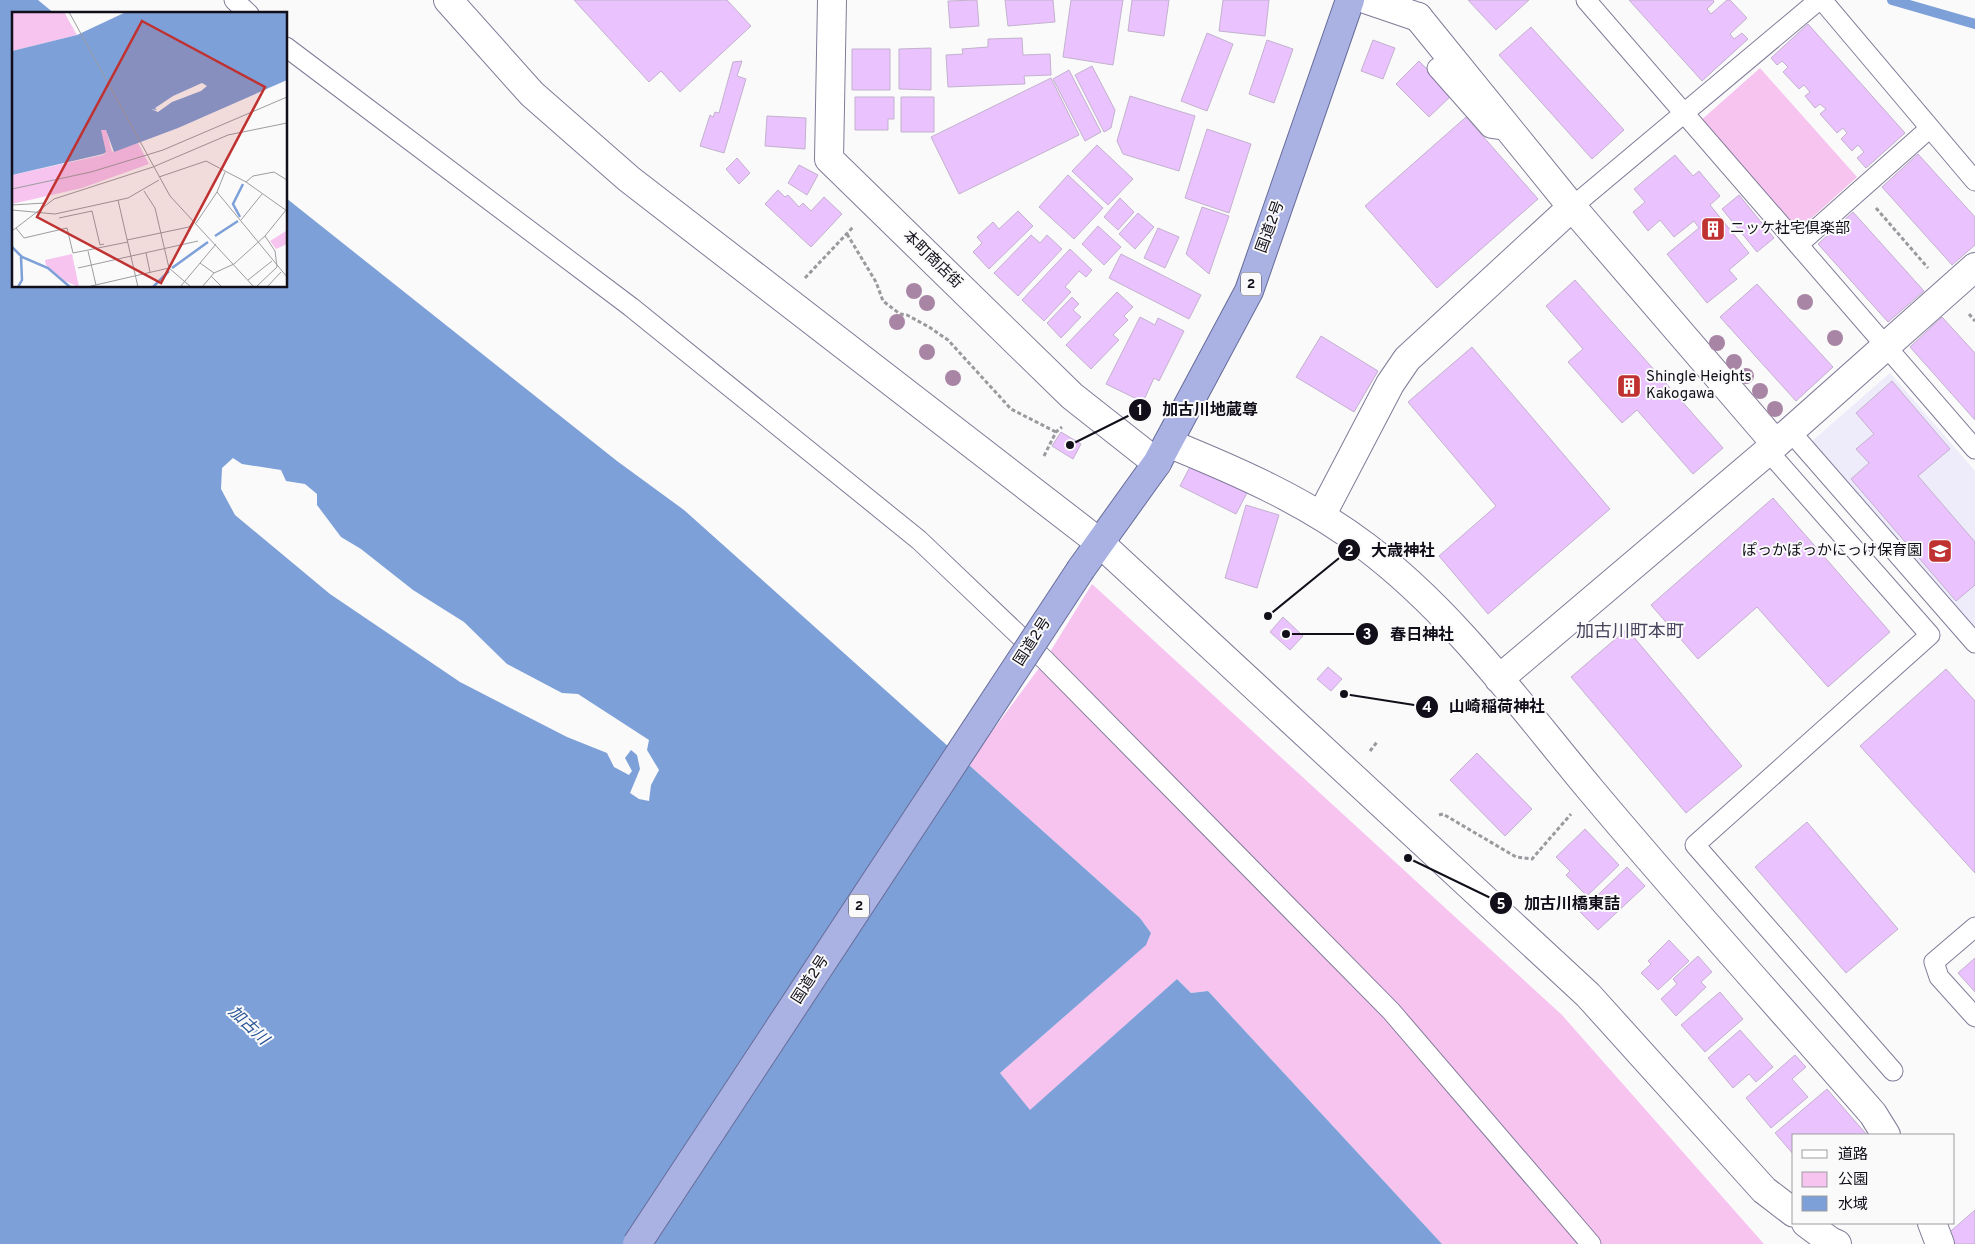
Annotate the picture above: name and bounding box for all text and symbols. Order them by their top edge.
inset map [12,12,288,288]
street label: 国道2号 [1253,198,1289,256]
building icon: ニッケ社宅倶楽部 [1700,216,1726,242]
place label: ニッケ社宅倶楽部 [1730,220,1850,239]
street label: 本町商店街 [898,227,966,293]
road number: 2 [1241,272,1261,296]
place label: Shingle Heights Kakogawa [1646,368,1752,404]
building icon: Shingle Heights Kakogawa [1616,373,1642,399]
callout: 加古川地蔵尊 [1127,394,1268,425]
text: 加古川地蔵尊 [1162,401,1258,421]
text: 1 [1137,402,1143,421]
callout: 大歳神社 [1336,535,1445,566]
school or university icon: ぽっかぽっかにっけ保育園 [1927,538,1953,564]
text: 大歳神社 [1371,541,1435,562]
place label: ぽっかぽっかにっけ保育園 [1742,542,1922,561]
text: 2 [1344,543,1354,562]
street label: 国道2号 [1010,614,1056,670]
callout: 春日神社 [1355,619,1464,650]
district label: 加古川町本町 [1576,621,1684,644]
text: 春日神社 [1390,625,1454,646]
text: 3 [1363,626,1372,645]
callout: 山崎稲荷神社 [1414,691,1555,722]
text: 山崎稲荷神社 [1449,697,1545,718]
text: 4 [1422,699,1432,718]
callout: 加古川橋東詰 [1489,888,1630,919]
road number: 2 [849,894,869,918]
text: 加古川橋東詰 [1524,895,1620,915]
text: 5 [1496,896,1506,915]
street label: 国道2号 [788,952,834,1008]
water label: 加古川 [224,1002,274,1051]
legend [1792,1134,1955,1224]
text: 道路 [1838,1146,1868,1165]
text: 公園 [1838,1171,1868,1190]
text: 水域 [1838,1196,1868,1215]

